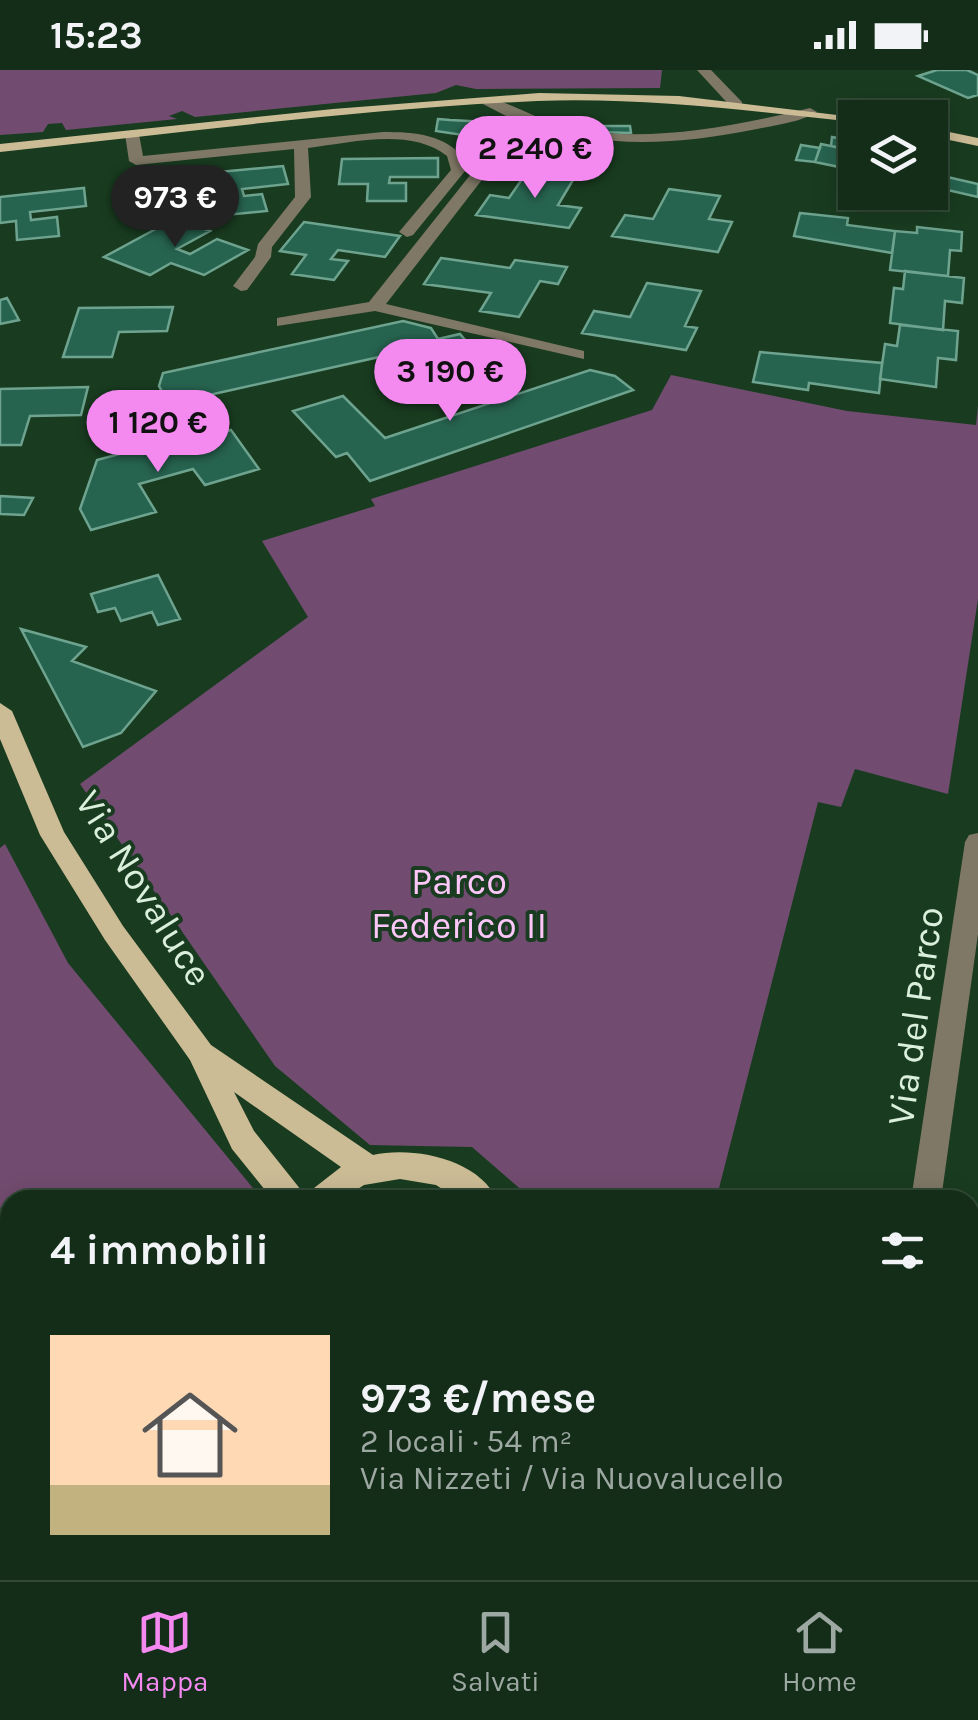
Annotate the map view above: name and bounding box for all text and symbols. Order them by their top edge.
text: 15:23 [50,13,143,58]
map controls [838,100,948,210]
button: layers [838,100,948,210]
pin: 2 240 € [443,116,627,201]
text: 2 240 € [478,130,592,167]
pin: 973 € [105,165,245,250]
text: 973 € [133,179,217,216]
pin: 3 190 € [358,339,542,424]
text: 3 190 € [396,353,504,390]
pin: 1 120 € [66,390,250,475]
text: 1 120 € [109,404,207,441]
street label: Via Novaluce [66,782,222,994]
park label: Parco Federico II [371,859,547,948]
street label: Via del Parco [878,904,953,1128]
icon: filters [875,1223,930,1278]
text: 4 immobili [50,1225,269,1275]
text: 973 €/mese [360,1373,596,1423]
icon: home [130,1375,250,1495]
text: 2 locali · 54 m² [360,1423,572,1460]
text: Via Nizzeti / Via Nuovalucello [360,1460,783,1497]
tab: Mappa [121,1605,209,1698]
tab: Salvati [451,1605,540,1698]
tab: Home [782,1605,857,1698]

